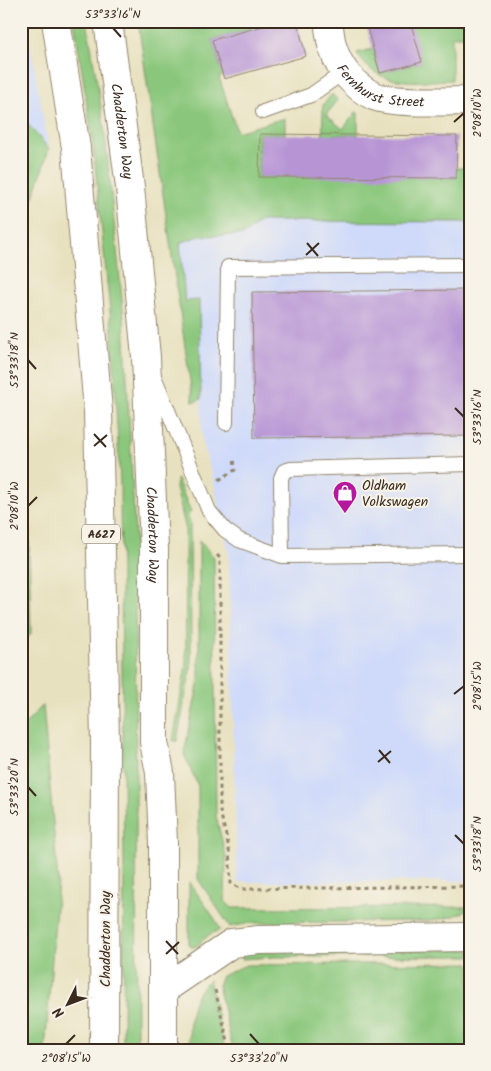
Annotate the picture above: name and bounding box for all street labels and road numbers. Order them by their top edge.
street label: Fernhurst Street [330,60,425,114]
street label: Chadderton Way [104,82,139,181]
street label: Chadderton Way [139,486,164,583]
road number: A627 [82,524,120,544]
street label: Chadderton Way [95,890,117,987]

